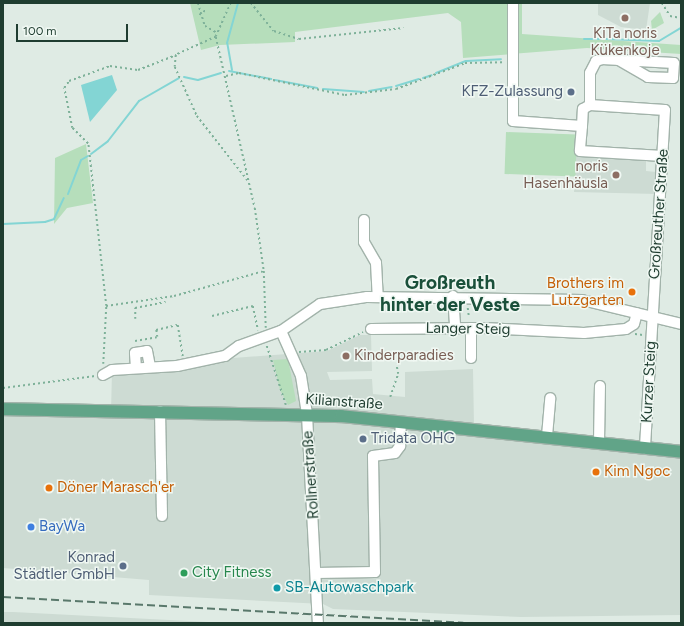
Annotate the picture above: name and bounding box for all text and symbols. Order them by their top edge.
marker: KiTa noris Kükenkoje [620,13,630,23]
scale bar [18,16,130,42]
text: 100 m [23,24,57,38]
place label: KiTa noris Kükenkoje [590,24,660,59]
place label: KFZ-Zulassung [461,83,563,101]
marker: KFZ-Zulassung [566,87,576,97]
street label: Großreuther Straße [645,148,673,280]
place label: noris Hasenhäusla [523,157,608,192]
marker: noris Hasenhäusla [611,170,621,180]
district label: Großreuth hinter der Veste [380,272,520,316]
place label: Brothers im Lutzgarten [547,274,624,309]
marker: Brothers im Lutzgarten [627,287,637,297]
street label: Langer Steig [425,319,511,339]
street label: Kurzer Steig [638,340,660,424]
place label: Kinderparadies [354,347,454,365]
marker: Kinderparadies [341,351,351,361]
street label: Kilianstraße [305,390,383,414]
street label: Rollnerstraße [299,430,323,520]
place label: Tridata OHG [371,430,455,448]
marker: Tridata OHG [358,434,368,444]
place label: Kim Ngoc [604,463,670,481]
marker: Kim Ngoc [591,467,601,477]
place label: Döner Marasch'er [57,479,174,497]
marker: Döner Marasch'er [44,483,54,493]
place label: BayWa [39,518,85,536]
marker: BayWa [26,522,36,532]
place label: Konrad Städtler GmbH [14,548,115,583]
marker: Konrad Städtler GmbH [118,561,128,571]
place label: City Fitness [192,564,271,582]
marker: City Fitness [179,568,189,578]
place label: SB-Autowaschpark [285,579,414,597]
marker: SB-Autowaschpark [272,583,282,593]

